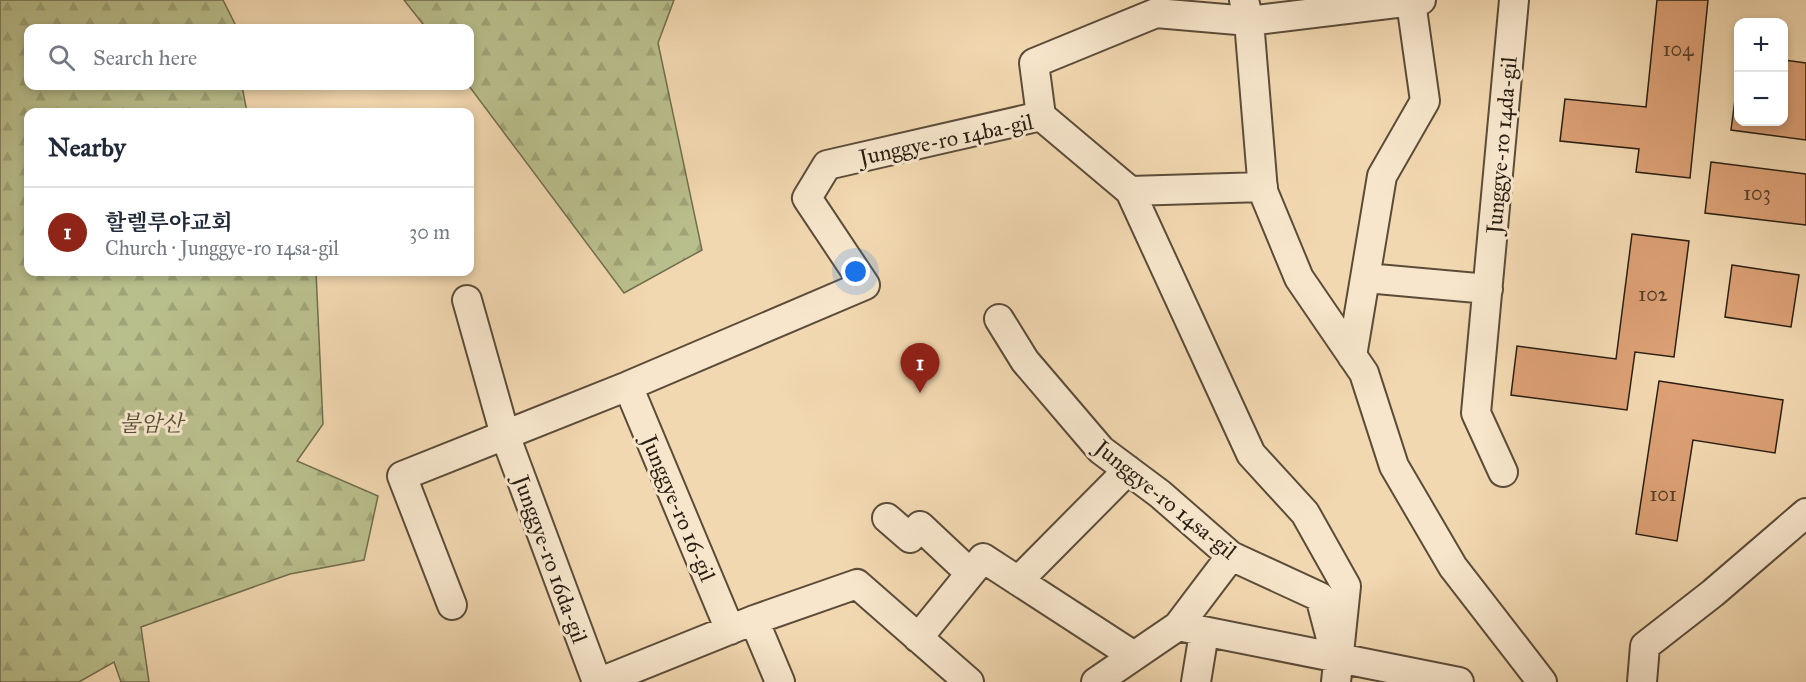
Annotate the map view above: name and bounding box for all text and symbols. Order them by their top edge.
map controls [1734,18,1788,126]
button: + [1734,18,1788,72]
search box [24,24,474,90]
house number: 104 [1663,37,1694,61]
icon: search [45,41,78,74]
text: Search here [93,44,197,71]
street label: Junggye-ro 14da-gil [1480,55,1523,237]
button: − [1734,72,1788,126]
street label: Junggye-ro 14ba-gil [855,108,1036,172]
text: Nearby [48,131,126,163]
house number: 103 [1743,181,1771,205]
text: 할렐루야교회 [105,209,233,236]
text: 1 [64,220,71,244]
text: 30 m [409,220,450,244]
text: Church · Junggye-ro 14sa-gil [105,236,339,260]
your location [841,257,870,286]
house number: 102 [1638,282,1668,306]
pin: 1 [900,344,940,393]
park label: 불암산 [119,410,186,437]
street label: Junggye-ro 16-gil [635,429,721,585]
street label: Junggye-ro 14sa-gil [1088,433,1242,565]
street label: Junggye-ro 16da-gil [507,470,593,647]
house number: 101 [1649,482,1677,506]

